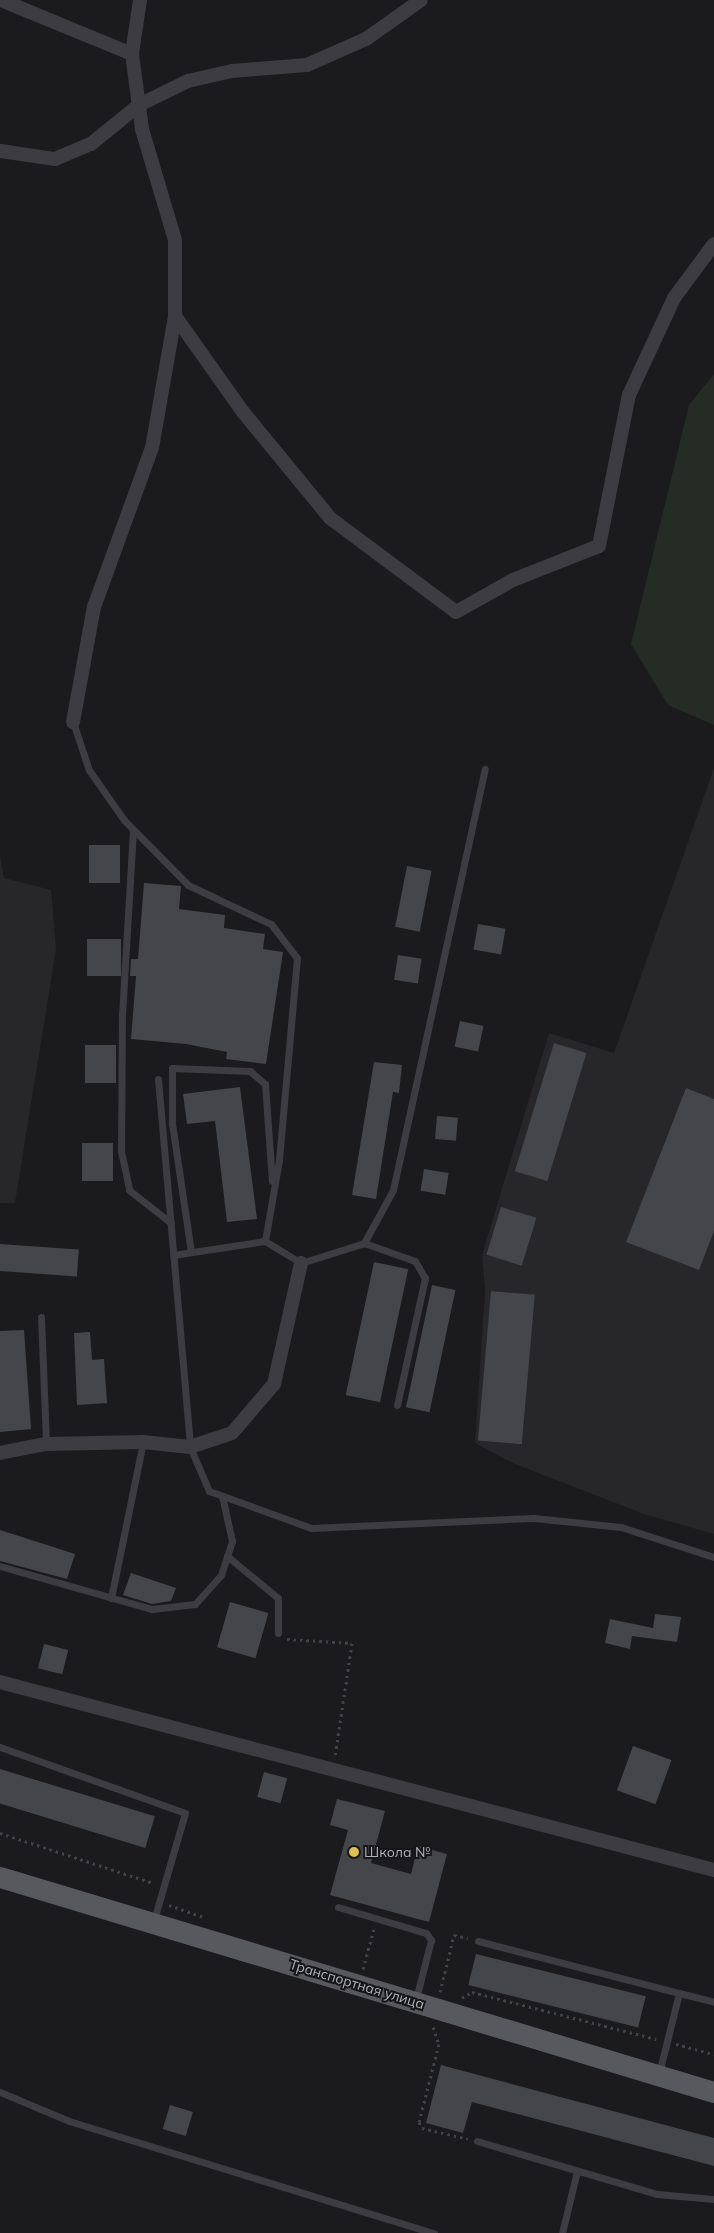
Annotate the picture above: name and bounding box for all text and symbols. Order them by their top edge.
place label: Школа № [364,1844,430,1860]
marker: Школа № [348,1846,360,1858]
street label: Транспортная улица [287,1955,427,2013]

